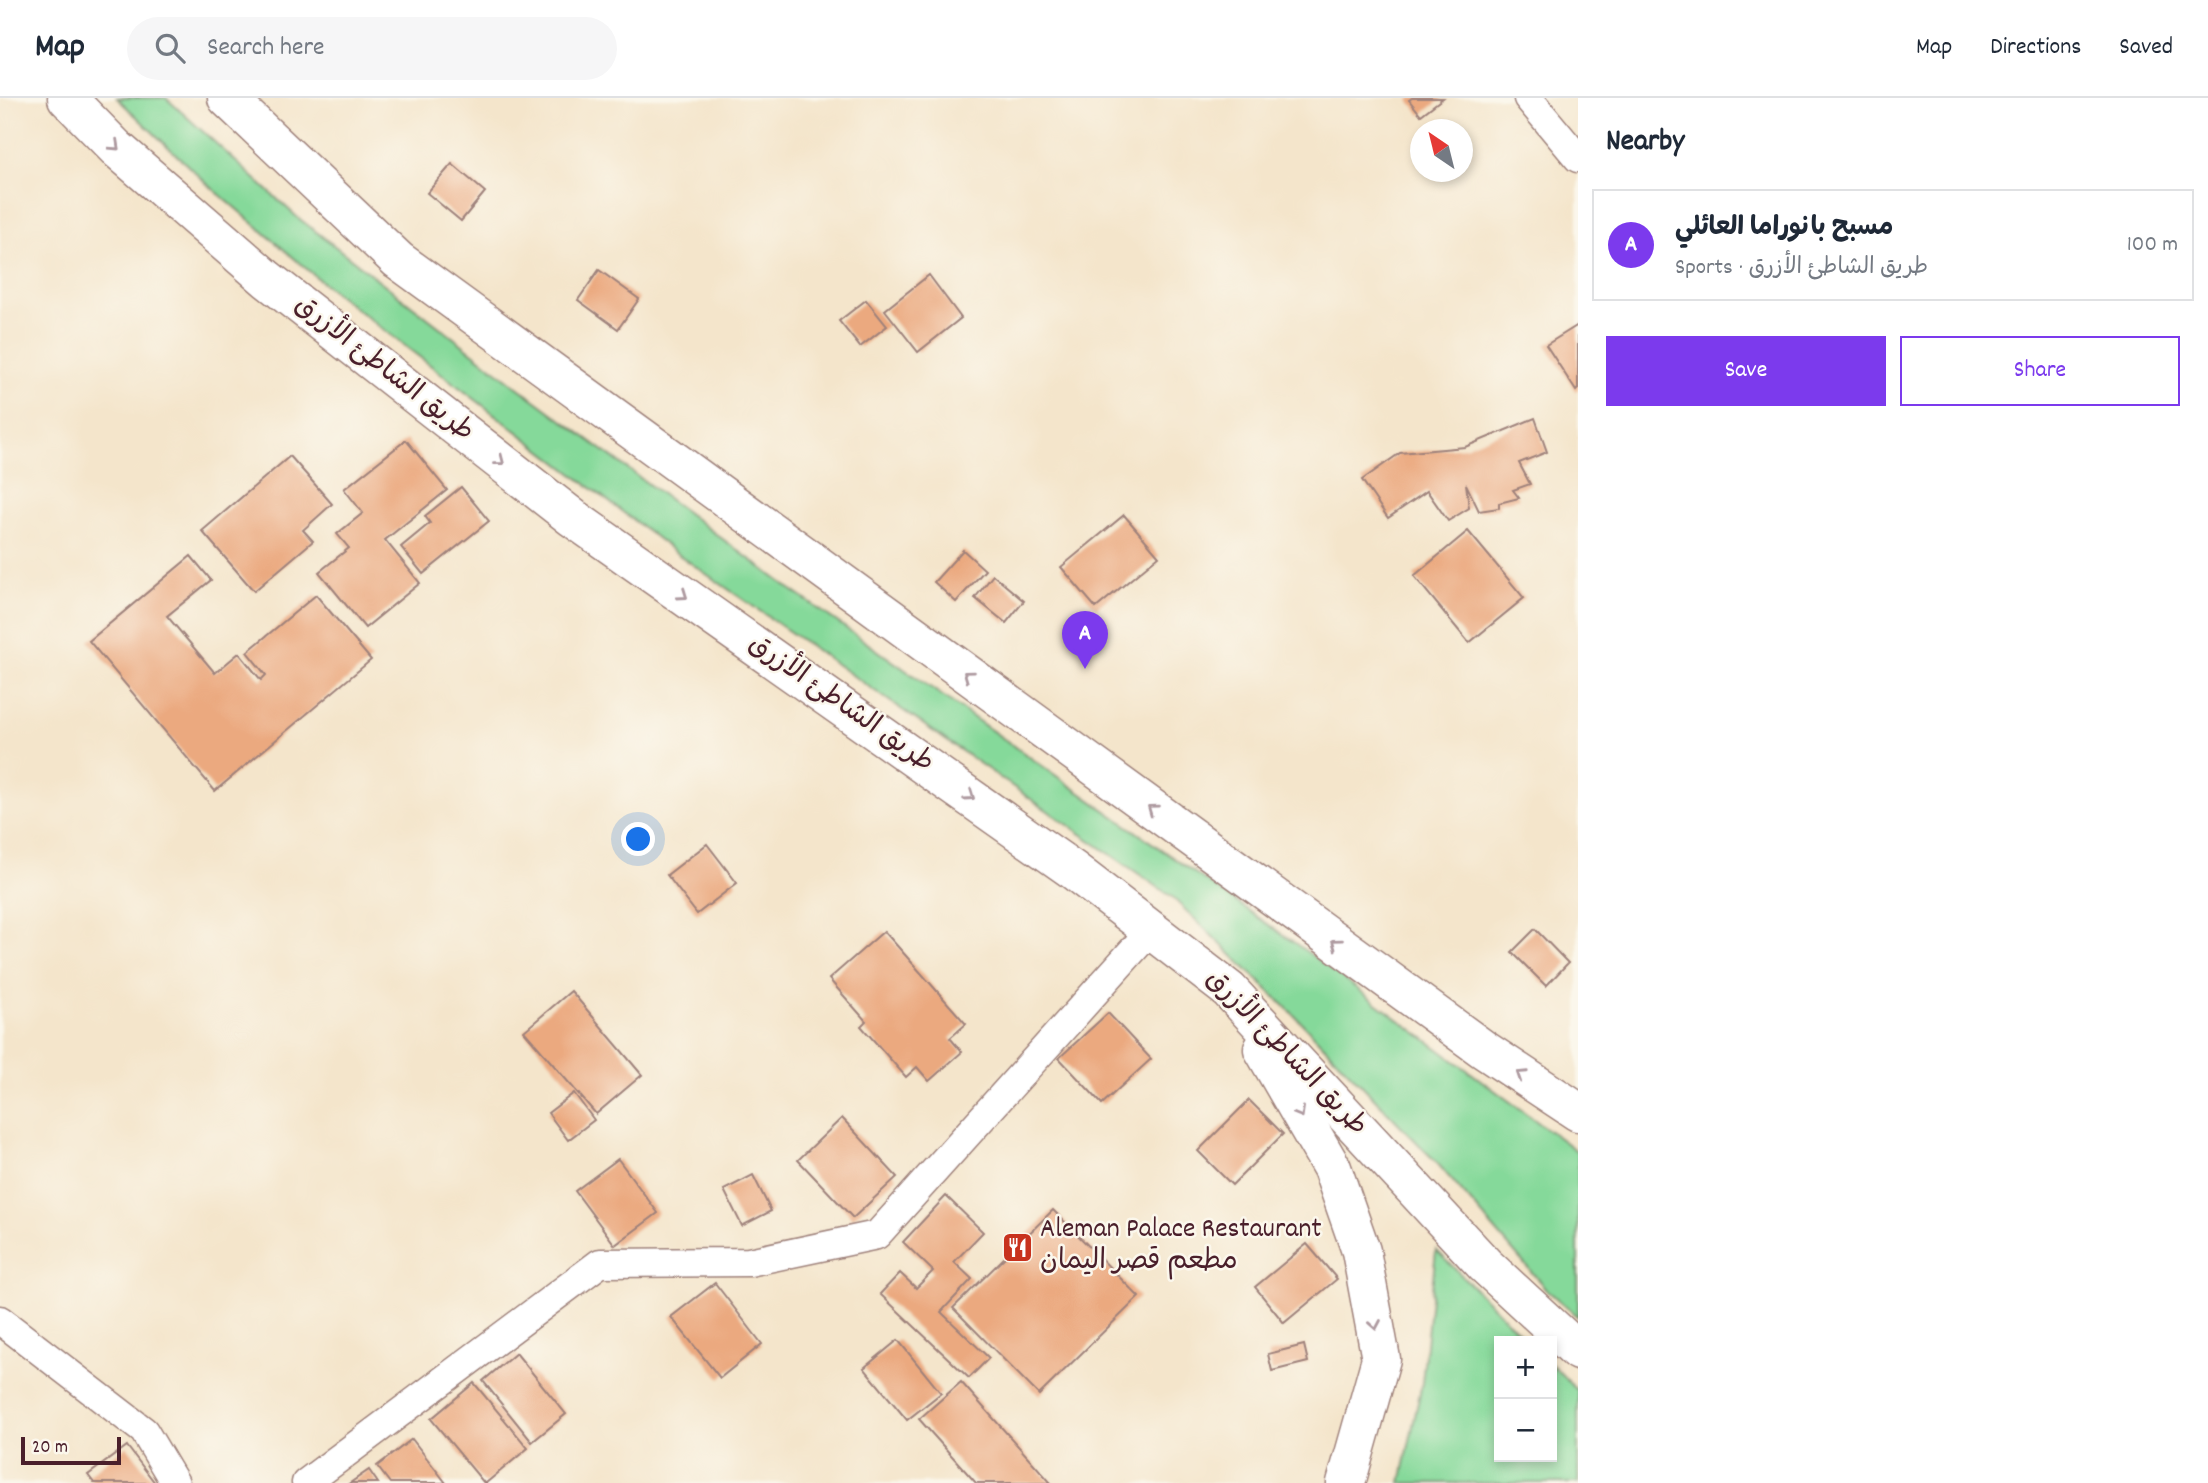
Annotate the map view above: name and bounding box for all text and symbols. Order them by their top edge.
search box [127,17,617,80]
text: Map [35,25,85,72]
icon: search [151,29,189,67]
text: Search here [207,30,325,67]
text: Map [1916,31,1952,65]
text: Directions [1990,31,2081,65]
text: Saved [2119,31,2173,65]
north arrow [1410,119,1473,182]
text: Nearby [1606,122,1684,165]
one-way arrow [107,138,120,150]
text: مسبح بانوراما العائلي [1675,210,1893,247]
text: A [1625,229,1637,262]
text: 100 m [2127,229,2178,262]
text: Sports · طريق الشاطئ الأزرق [1675,252,1928,285]
street label: طريق الشاطئ الأزرق [284,285,483,453]
button: Save [1606,336,1886,406]
button: Share [1900,336,2180,406]
one-way arrow [492,452,504,465]
one-way arrow [675,587,688,599]
pin: A [1062,611,1108,669]
street label: طريق الشاطئ الأزرق [739,623,943,784]
one-way arrow [963,671,976,683]
one-way arrow [962,788,975,800]
one-way arrow [1147,804,1160,817]
your location [621,822,655,856]
one-way arrow [1331,938,1344,951]
street label: طريق الشاطئ الأزرق [1195,959,1378,1147]
one-way arrow [1516,1070,1529,1083]
one-way arrow [1292,1105,1305,1118]
place label: Aleman Palace Restaurant مطعم قصر اليمان [1040,1211,1322,1283]
restaurant icon: Aleman Palace Restaurant مطعم قصر اليمان [1000,1230,1034,1264]
one-way arrow [1366,1319,1381,1331]
map controls [1494,1336,1557,1462]
button: + [1494,1336,1557,1399]
button: − [1494,1399,1557,1462]
scale bar [21,1434,121,1466]
text: 20 m [32,1435,68,1462]

